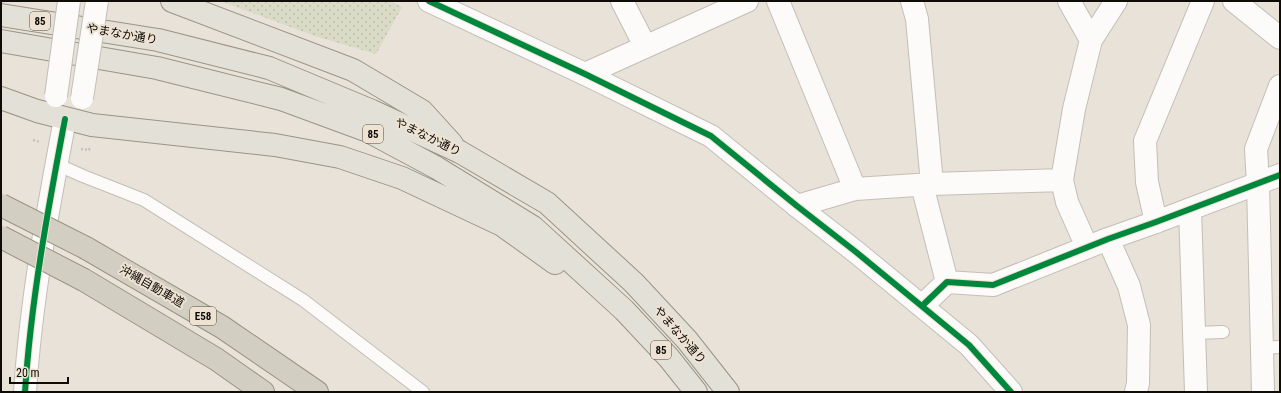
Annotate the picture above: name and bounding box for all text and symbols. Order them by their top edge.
road number: 85 [30,12,50,30]
street label: やまなか通り [85,21,159,47]
street label: やまなか通り [393,115,463,159]
road number: 85 [363,125,383,143]
street label: 沖縄自動車道 [117,262,187,310]
street label: やまなか通り [651,303,709,367]
road number: E58 [190,307,216,325]
road number: 85 [651,341,671,359]
scale bar [10,359,68,385]
text: 20 m [16,366,40,380]

